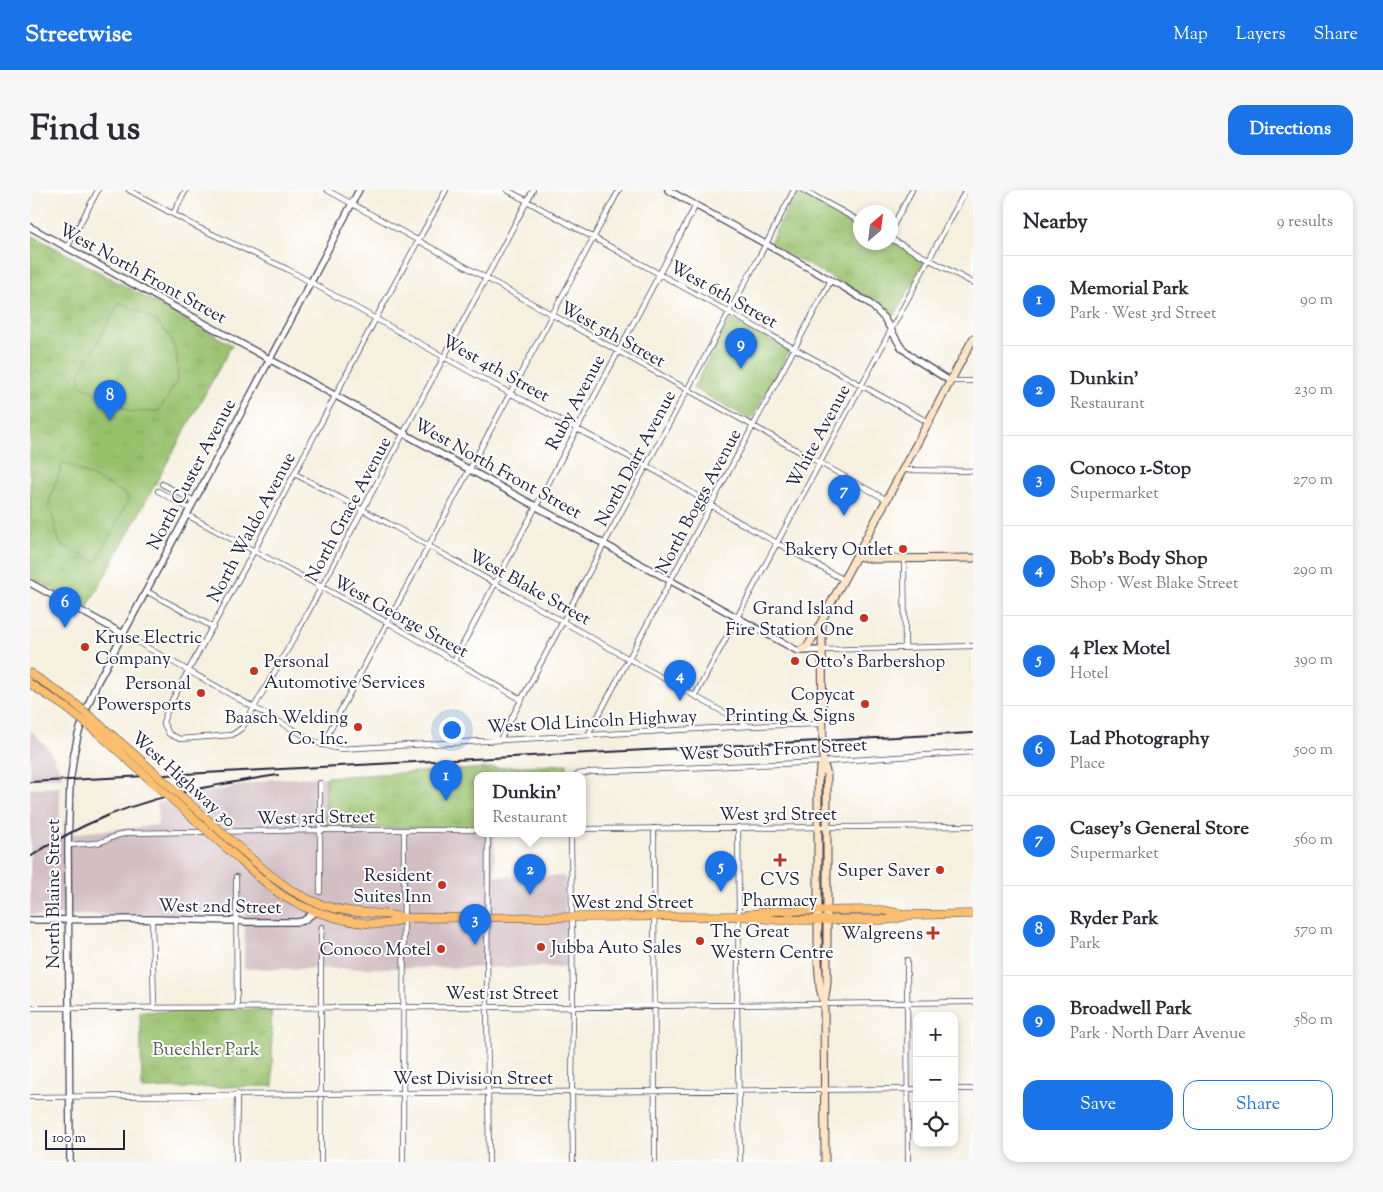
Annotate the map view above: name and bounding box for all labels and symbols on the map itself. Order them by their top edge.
north arrow [853,205,898,250]
street label: West North Front Street [53,218,231,332]
street label: West 6th Street [664,255,782,336]
street label: West 5th Street [555,296,669,375]
pin: 9 [725,328,757,369]
street label: West 4th Street [436,329,554,410]
street label: Ruby Avenue [541,351,613,455]
pin: 8 [94,380,126,421]
street label: White Avenue [782,380,858,493]
street label: North Darr Avenue [590,386,684,532]
street label: North Custer Avenue [142,395,244,555]
street label: West North Front Street [408,413,586,527]
street label: North Boggs Avenue [650,425,749,579]
street label: North Grace Avenue [300,433,399,587]
street label: North Waldo Avenue [202,448,303,608]
pin: 7 [828,475,860,516]
place label: Bakery Outlet [785,538,893,564]
marker: Bakery Outlet [897,543,909,555]
street label: West Blake Street [463,544,595,633]
street label: West George Street [328,570,472,666]
pin: 6 [49,587,81,628]
place label: Grand Island Fire Station One [726,597,854,644]
marker: Grand Island Fire Station One [858,612,870,624]
place label: Kruse Electric Company [95,626,202,673]
marker: Kruse Electric Company [79,641,91,653]
place label: Personal Automotive Services [264,650,425,697]
place label: Otto's Barbershop [805,650,945,676]
marker: Otto's Barbershop [789,655,801,667]
pin: 4 [664,660,696,701]
marker: Personal Automotive Services [248,665,260,677]
place label: Personal Powersports [97,672,191,719]
place label: Copycat Printing & Signs [725,683,855,730]
marker: Personal Powersports [195,687,207,699]
marker: Copycat Printing & Signs [859,698,871,710]
street label: West Old Lincoln Highway [486,705,698,741]
place label: Baasch Welding Co. Inc. [225,706,348,753]
your location [439,717,465,743]
marker: Baasch Welding Co. Inc. [352,721,364,733]
street label: West Highway 30 [125,726,241,835]
street label: West South Front Street [678,733,868,769]
pin: 1 [430,760,462,801]
street label: West 3rd Street [719,803,837,829]
street label: West 3rd Street [257,805,375,833]
street label: North Blaine Street [42,819,68,969]
pin: 5 [705,851,737,892]
pin: 2 [514,854,546,895]
marker: CVS Pharmacy [774,854,786,866]
place label: Super Saver [837,859,930,885]
place label: Resident Suites Inn [353,864,432,911]
marker: Super Saver [934,864,946,876]
place label: CVS Pharmacy [742,868,818,915]
marker: Resident Suites Inn [436,879,448,891]
street label: West 2nd Street [570,891,694,917]
street label: West 2nd Street [158,894,282,922]
pin: 3 [459,904,491,945]
place label: The Great Western Centre [710,920,834,967]
place label: Walgreens [841,922,923,948]
marker: Walgreens [927,927,939,939]
marker: The Great Western Centre [694,935,706,947]
place label: Jubba Auto Sales [550,936,682,962]
place label: Conoco Motel [320,938,431,964]
marker: Jubba Auto Sales [535,941,547,953]
marker: Conoco Motel [435,943,447,955]
street label: West 1st Street [445,982,559,1008]
park label: Buechler Park [153,1038,260,1064]
street label: West Division Street [393,1067,553,1093]
scale bar [45,1127,125,1150]

